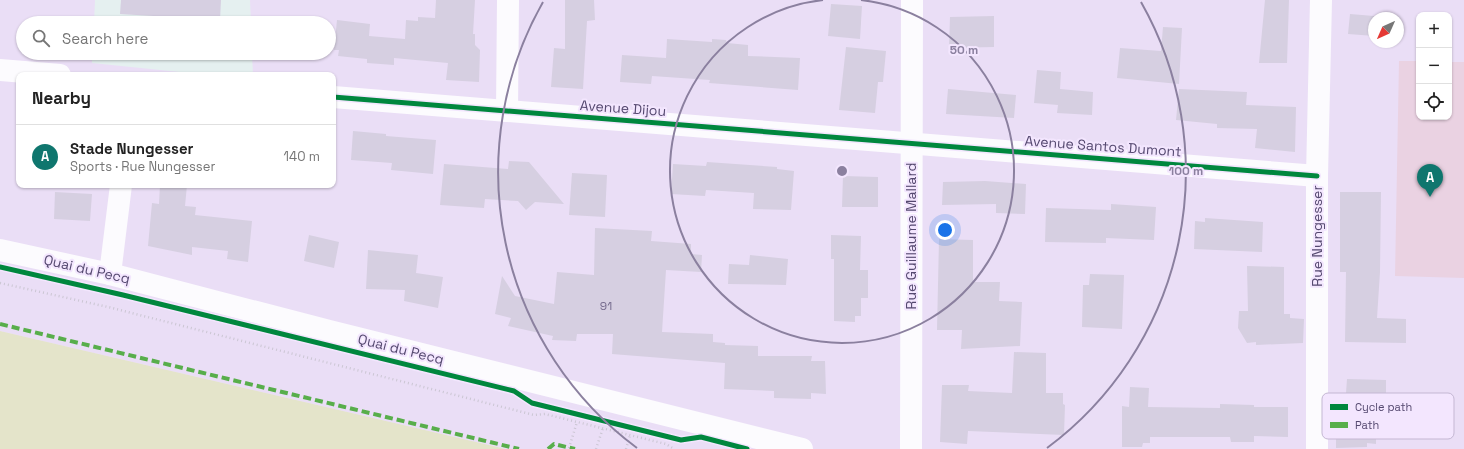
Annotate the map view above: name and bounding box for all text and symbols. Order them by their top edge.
north arrow [1368,12,1404,48]
map controls [1416,12,1452,120]
button: + [1416,12,1452,48]
search box [16,16,336,60]
icon: search [30,27,52,49]
text: Search here [62,29,148,48]
text: 50 m [950,42,978,58]
button: − [1416,48,1452,84]
button: locate [1416,84,1452,120]
text: Nearby [32,87,91,109]
street label: Avenue Dijou [579,96,667,120]
street label: Avenue Santos Dumont [1024,132,1182,160]
text: Stade Nungesser [70,139,194,158]
text: A [41,148,49,165]
text: 140 m [284,148,320,165]
text: Sports · Rue Nungesser [70,158,215,175]
street label: Rue Guillaume Mallard [902,163,920,309]
text: 100 m [1169,163,1203,179]
centre of rings [835,164,849,178]
pin: A [1417,164,1443,197]
street label: Rue Nungesser [1308,185,1326,287]
your location [935,220,955,240]
street label: Quai du Pecq [42,250,132,288]
house number: 91 [600,298,612,314]
street label: Quai du Pecq [356,330,446,368]
legend [1322,393,1454,439]
text: Cycle path [1355,400,1412,414]
text: Path [1355,418,1379,432]

